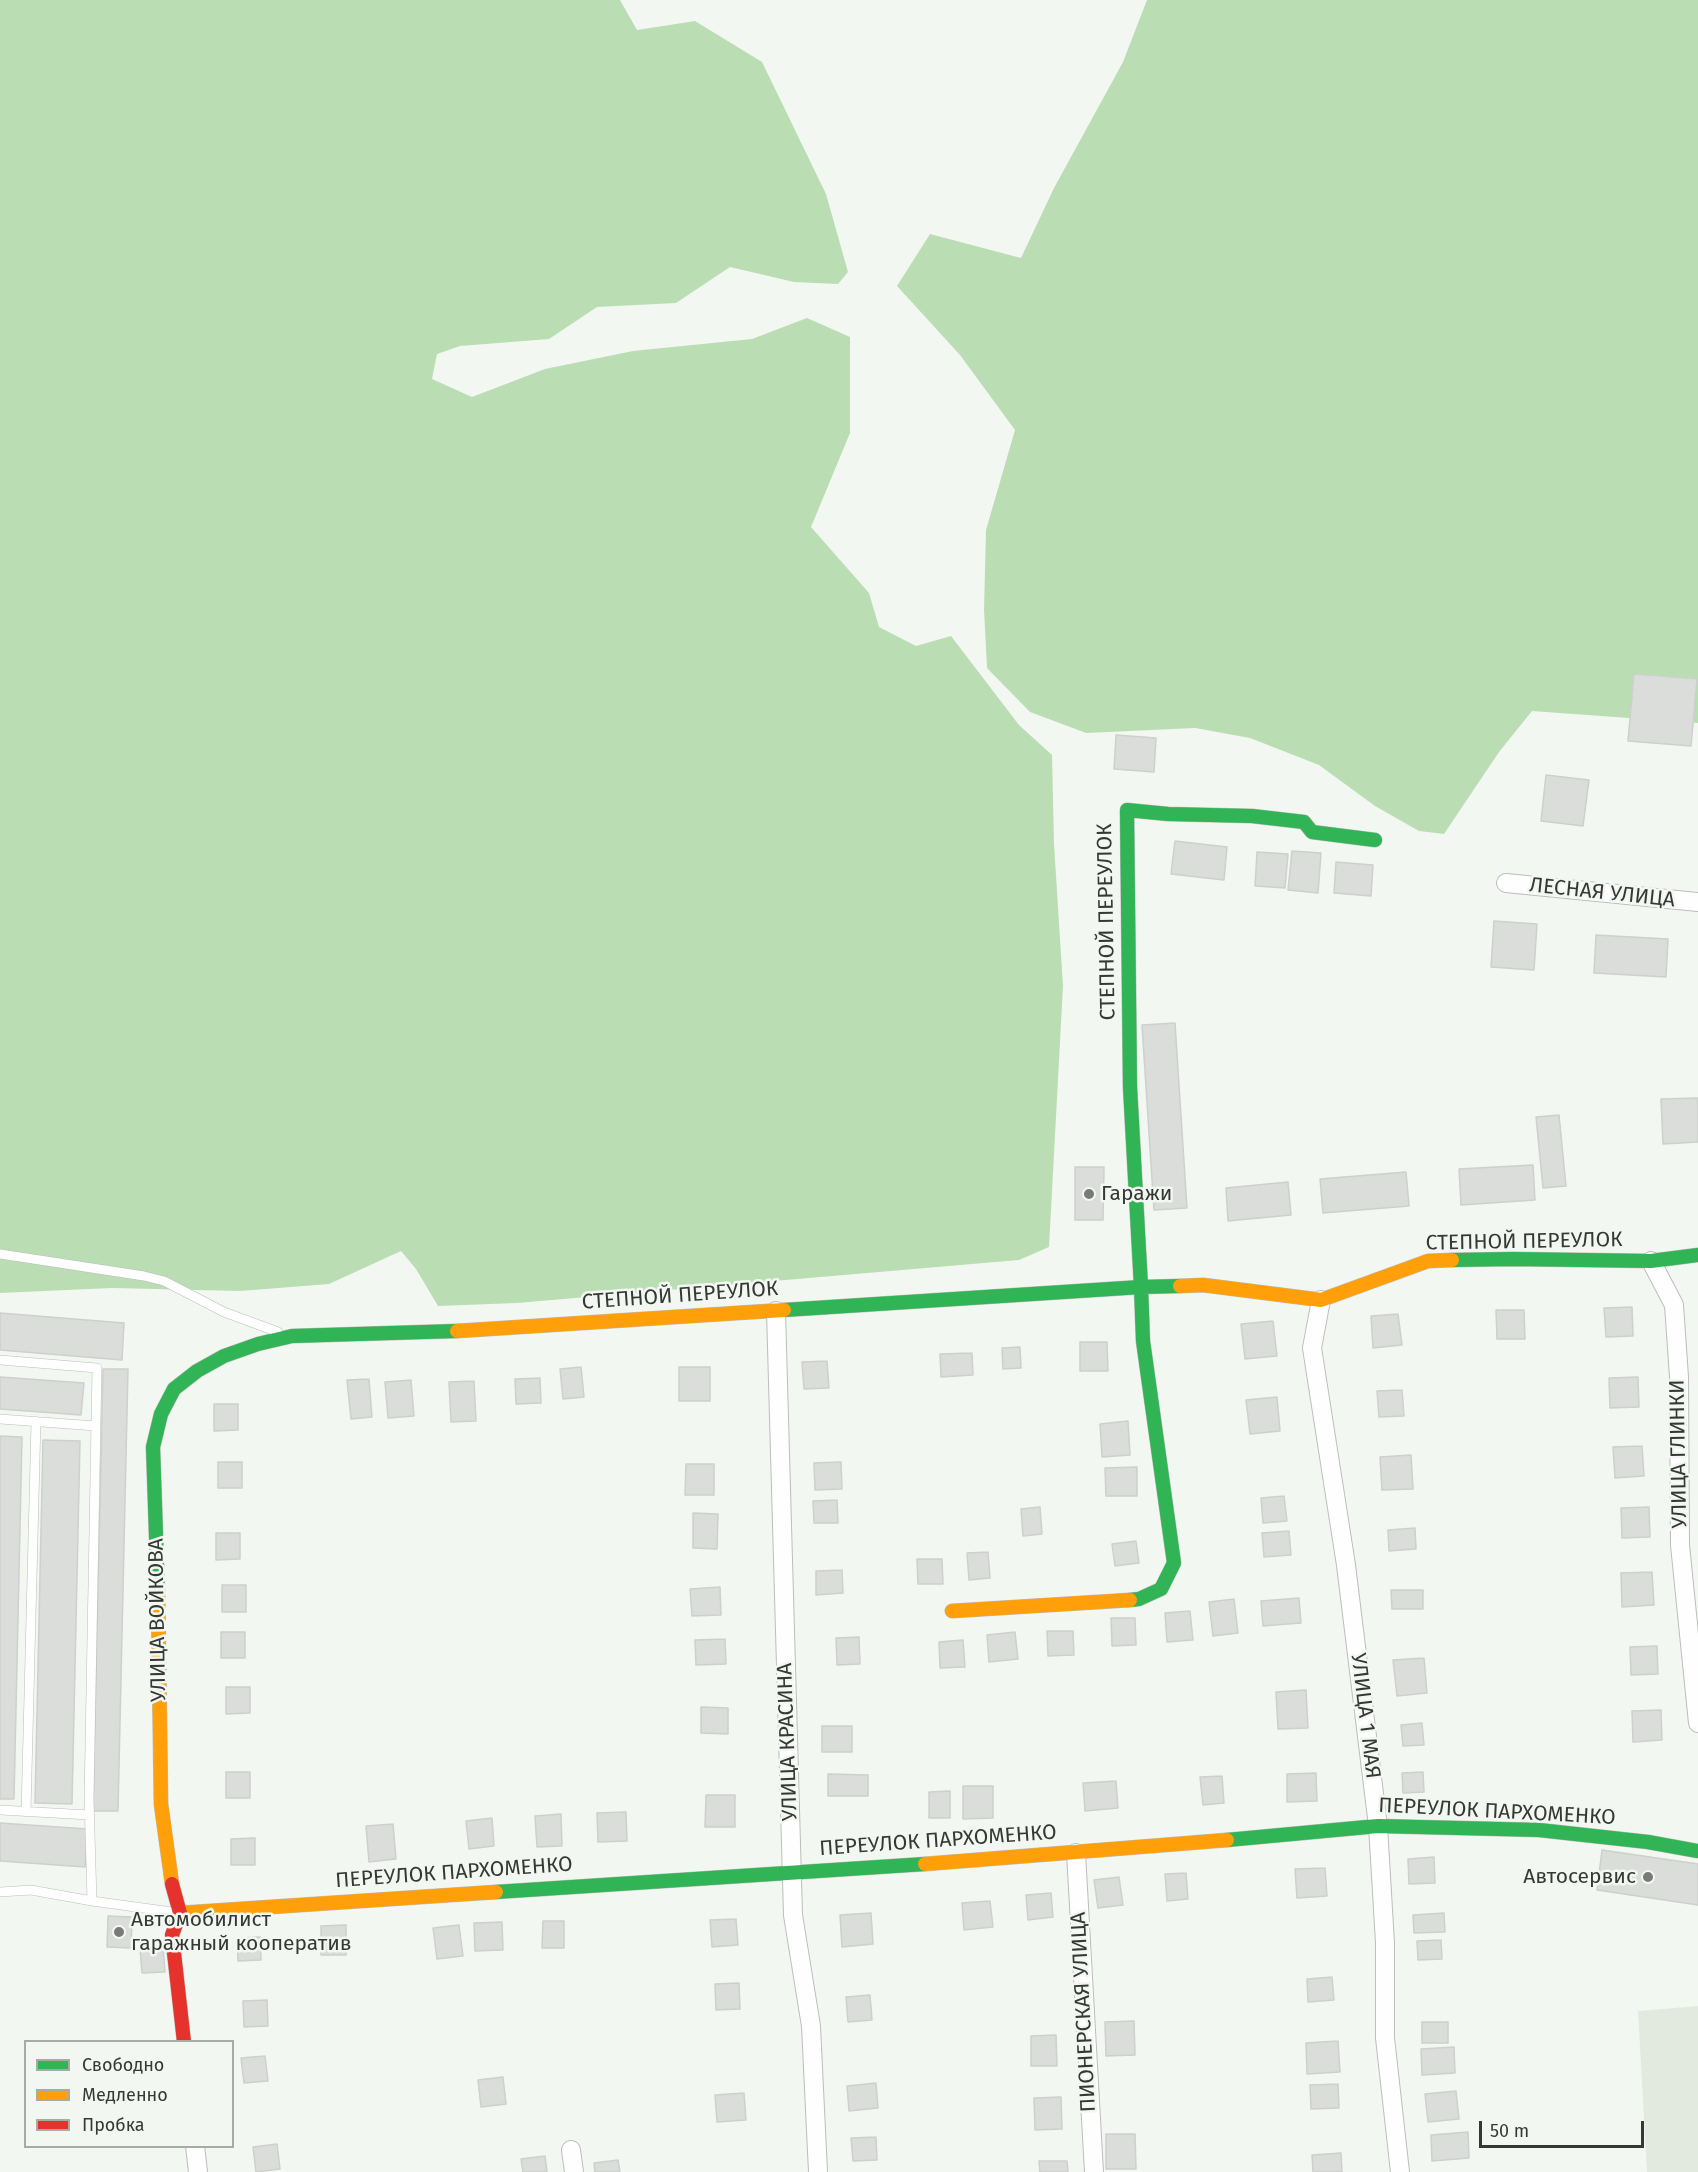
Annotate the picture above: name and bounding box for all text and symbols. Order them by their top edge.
street label: СТЕПНОЙ ПЕРЕУЛОК [1093,823,1121,1021]
street label: ЛЕСНАЯ УЛИЦА [1528,873,1676,913]
place label: Гаражи [1101,1181,1172,1207]
marker: Гаражи [1082,1187,1096,1201]
street label: СТЕПНОЙ ПЕРЕУЛОК [1425,1228,1623,1256]
street label: СТЕПНОЙ ПЕРЕУЛОК [581,1277,779,1315]
street label: УЛИЦА ГЛИНКИ [1665,1379,1693,1529]
street label: УЛИЦА ВОЙКОВА [144,1538,172,1702]
street label: УЛИЦА 1 МАЯ [1345,1652,1385,1780]
street label: УЛИЦА КРАСИНА [773,1663,803,1821]
street label: ПЕРЕУЛОК ПАРХОМЕНКО [1378,1793,1616,1831]
street label: ПЕРЕУЛОК ПАРХОМЕНКО [819,1820,1057,1862]
street label: ПЕРЕУЛОК ПАРХОМЕНКО [335,1852,573,1894]
place label: Автосервис [1523,1864,1636,1890]
marker: Автосервис [1641,1870,1655,1884]
place label: Автомобилист гаражный кооператив [131,1907,352,1957]
street label: ПИОНЕРСКАЯ УЛИЦА [1066,1911,1102,2113]
marker: Автомобилист гаражный кооператив [112,1925,126,1939]
legend [24,2040,234,2148]
text: Свободно [82,2054,164,2076]
text: Медленно [82,2084,168,2106]
scale bar [1482,2109,1647,2147]
text: Пробка [82,2114,145,2136]
text: 50 m [1490,2120,1529,2142]

